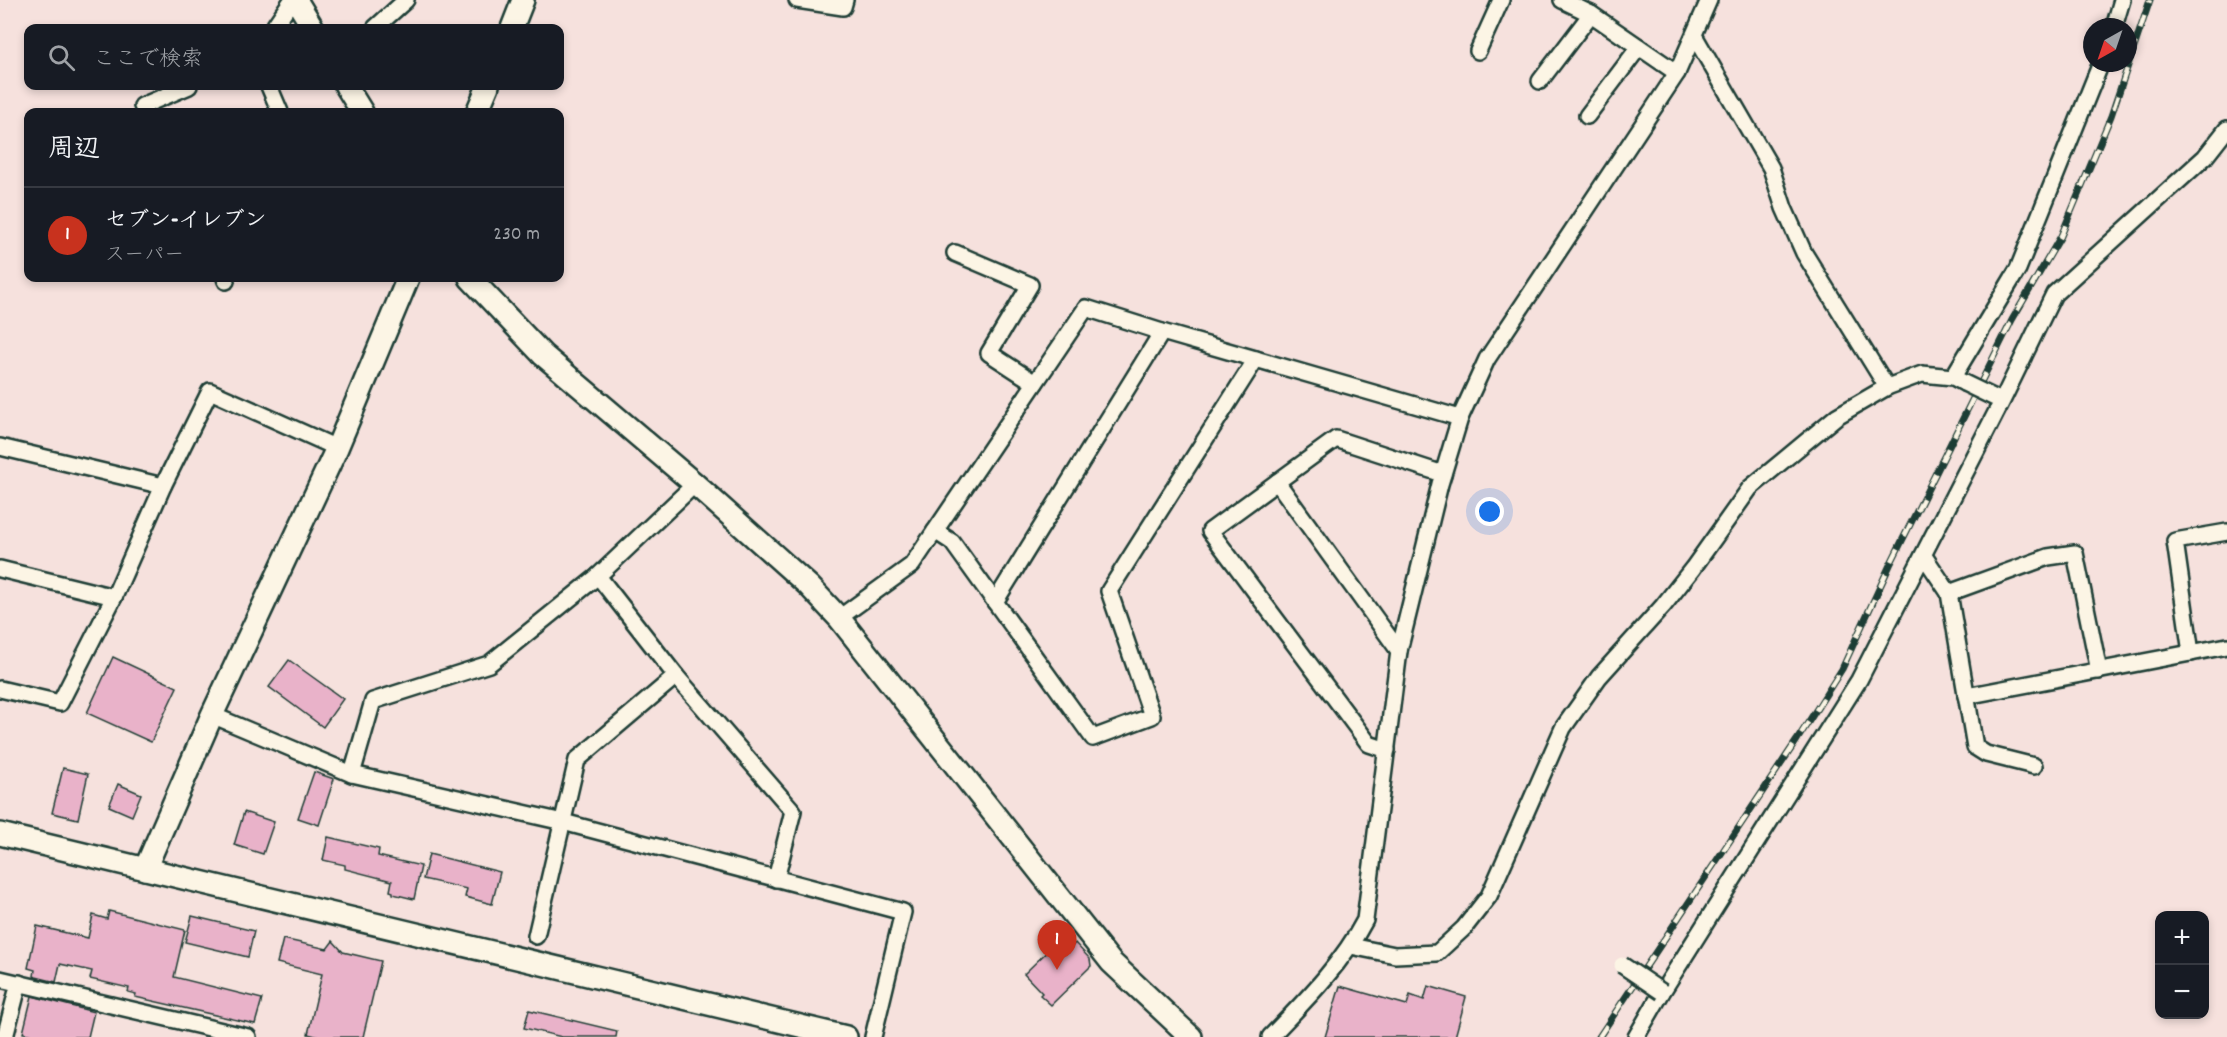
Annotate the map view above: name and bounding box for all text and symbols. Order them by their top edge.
north arrow [2083,18,2137,72]
search box [24,24,564,90]
icon: search [45,41,78,74]
text: ここで検索 [93,45,203,76]
text: 周辺 [48,132,100,169]
text: セブン-イレブン [105,206,267,237]
text: 1 [65,221,70,249]
text: 230 m [493,221,540,249]
text: スーパー [105,242,184,270]
your location [1475,497,1504,526]
map controls [2155,911,2209,1019]
button: + [2155,911,2209,965]
pin: 1 [1038,920,1076,970]
button: − [2155,965,2209,1019]

